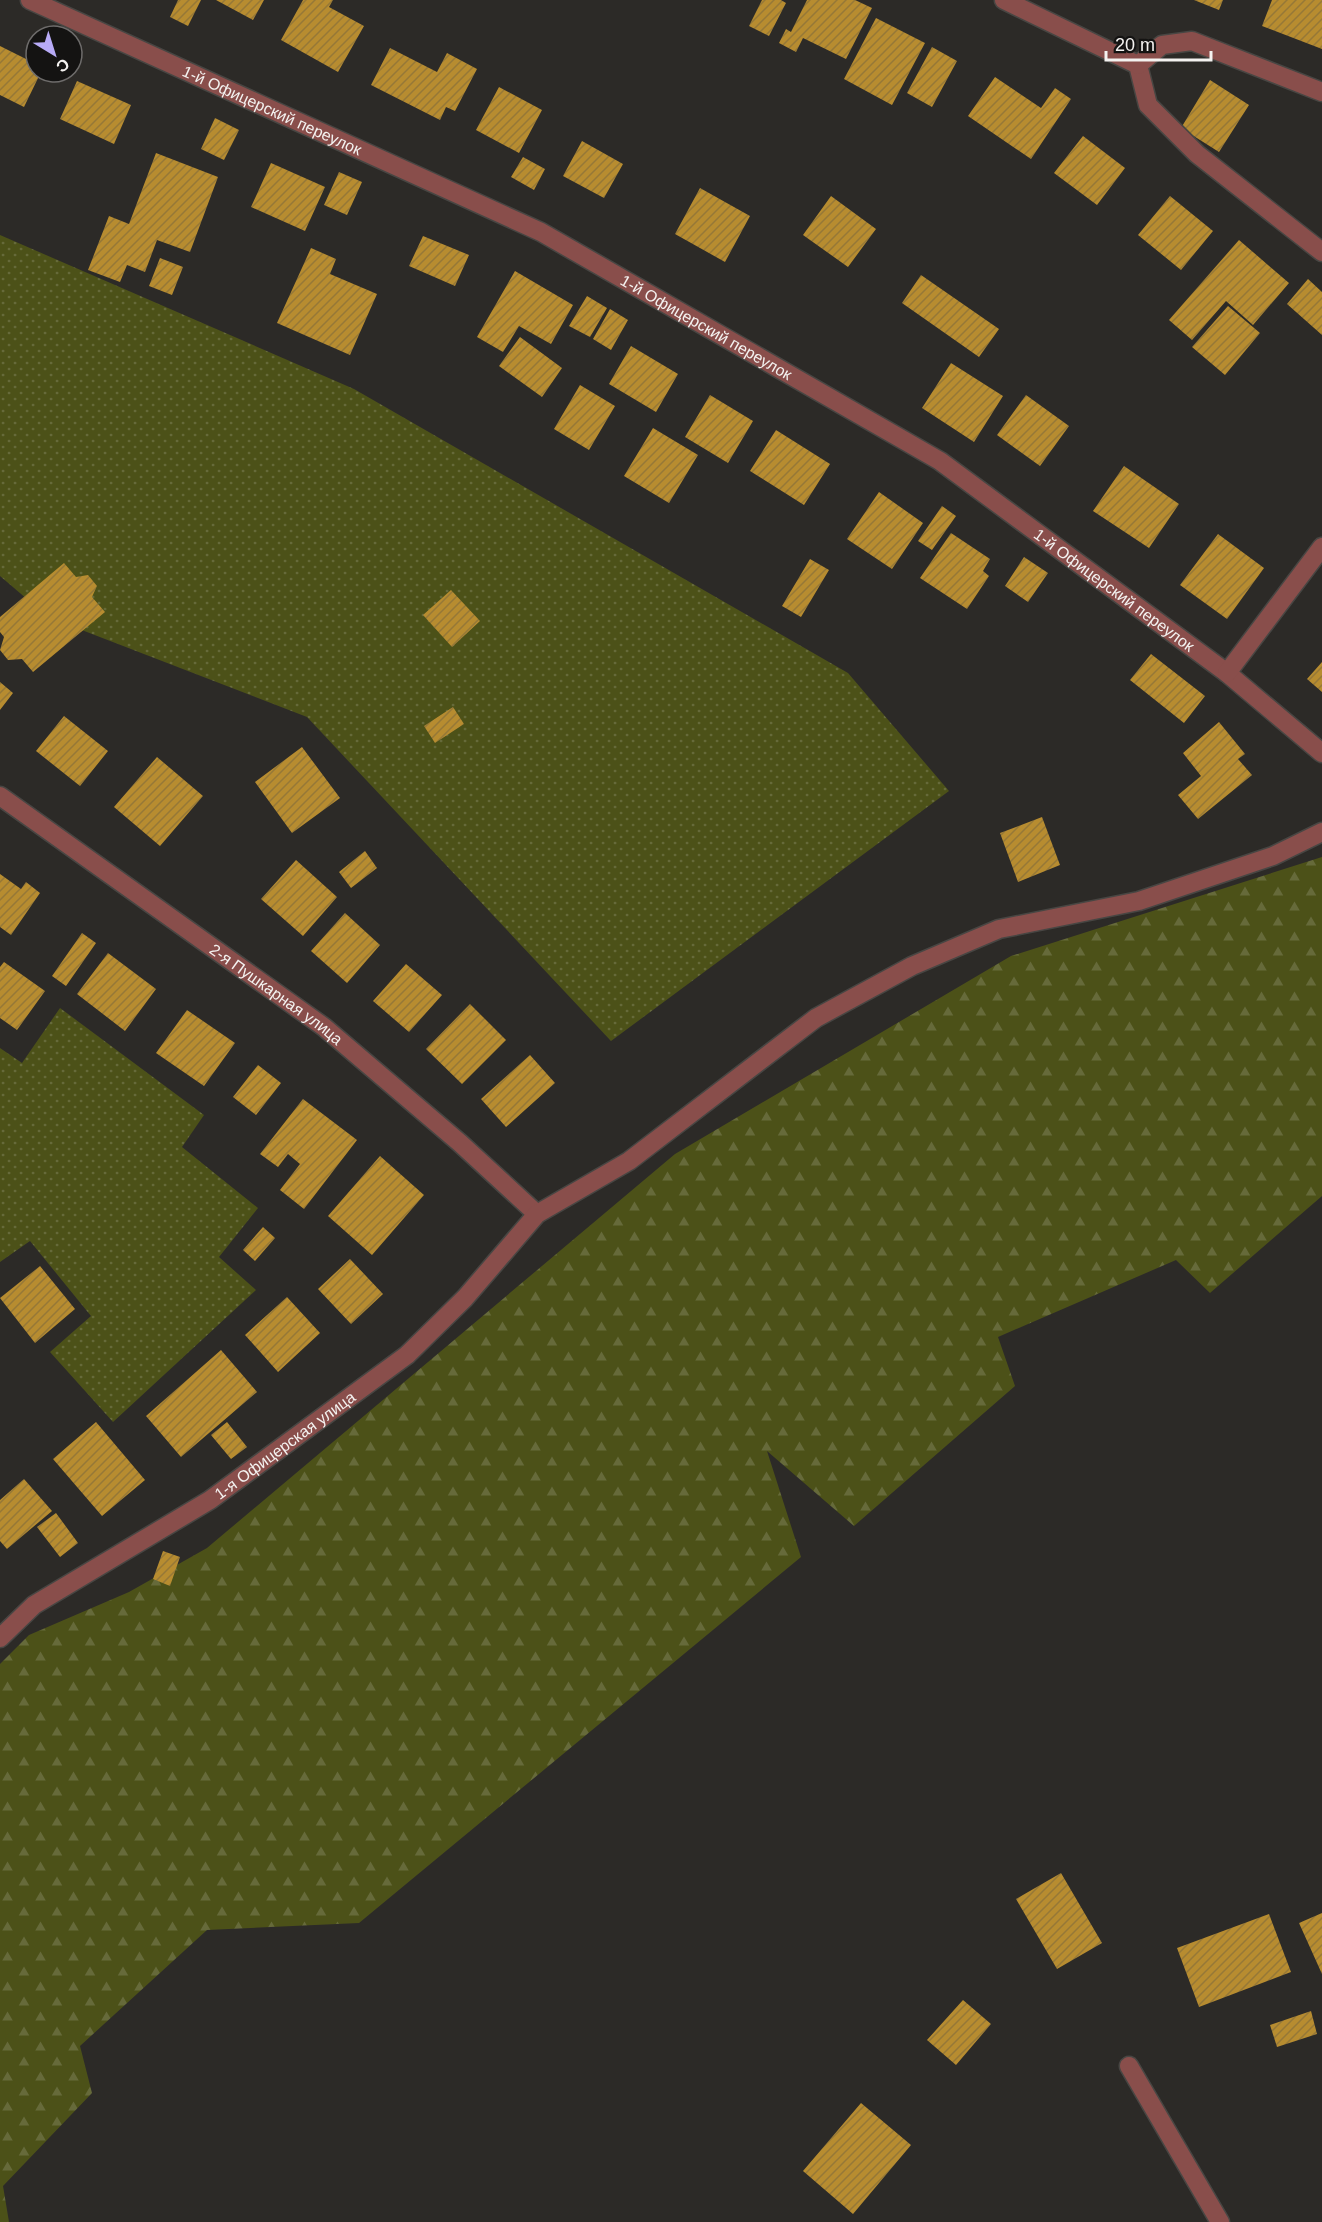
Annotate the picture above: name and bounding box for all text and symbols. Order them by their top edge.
north arrow [24,24,84,84]
scale bar [1106,24,1211,62]
text: 20 m [1115,35,1155,55]
text: С [53,55,73,76]
street label: 1-й Офицерский переулок [180,62,365,158]
street label: 1-й Офицерский переулок [618,271,796,383]
street label: 1-й Офицерский переулок [1031,525,1198,655]
street label: 2-я Пушкарная улица [207,940,346,1048]
street label: 1-я Офицерская улица [211,1388,358,1502]

